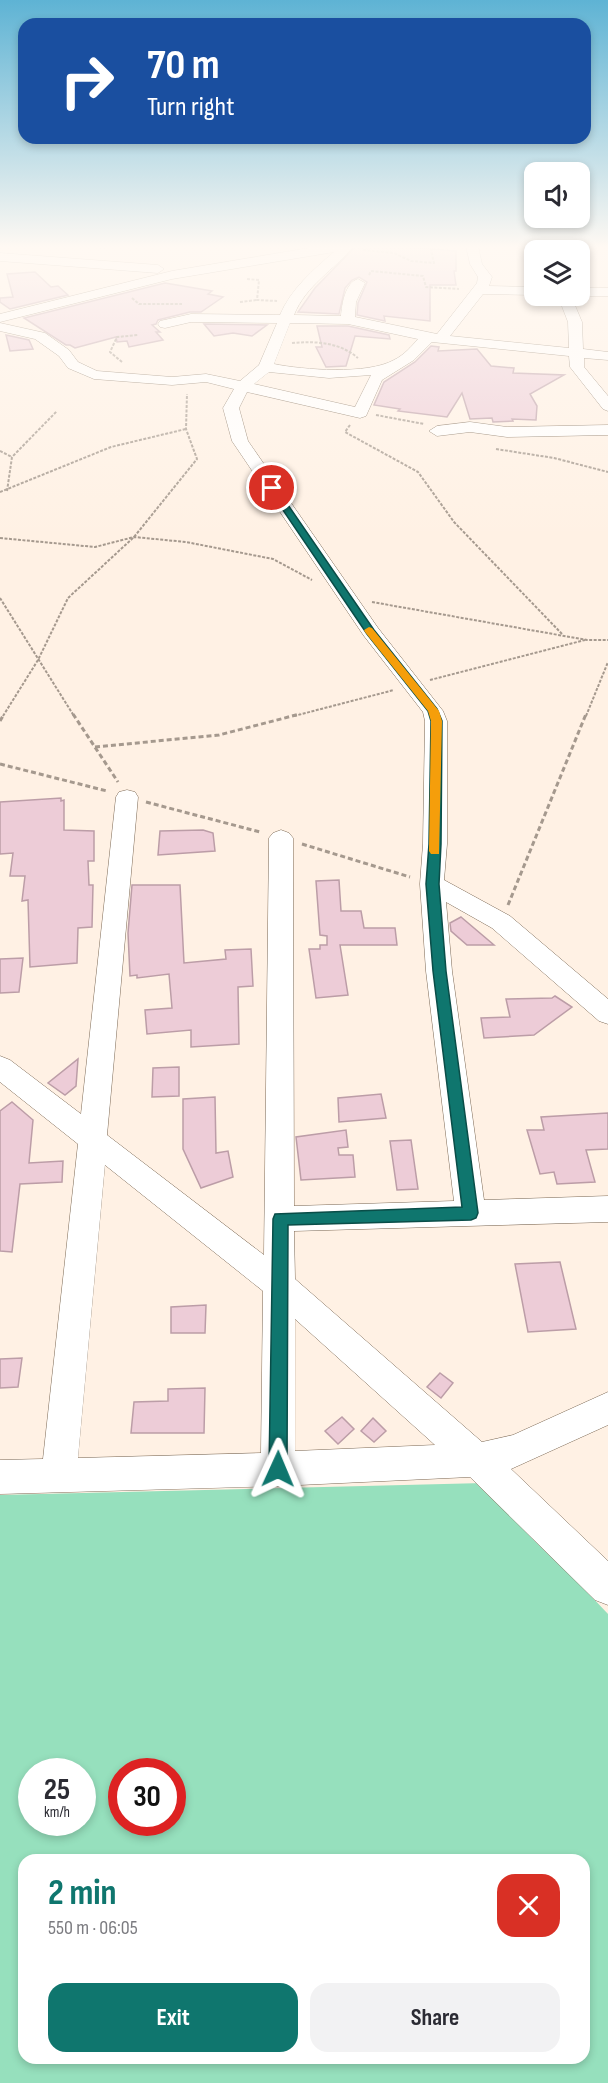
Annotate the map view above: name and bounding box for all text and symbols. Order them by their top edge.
text: 70 m [147,40,220,91]
icon: right [48,42,126,120]
text: Turn right [147,91,234,123]
map controls [524,162,590,306]
button: sound [524,162,590,228]
button: layers [524,240,590,306]
pin [246,462,297,513]
icon: arrive [255,471,288,504]
position arrow [246,1437,310,1501]
speed limit sign: 30 [108,1758,186,1836]
text: 25 [44,1772,70,1808]
text: km/h [44,1803,70,1822]
text: 2 min [48,1872,117,1915]
button: close [497,1874,560,1937]
text: 550 m · 06:05 [48,1916,138,1940]
button: Exit [48,1983,298,2052]
button: Share [310,1983,560,2052]

